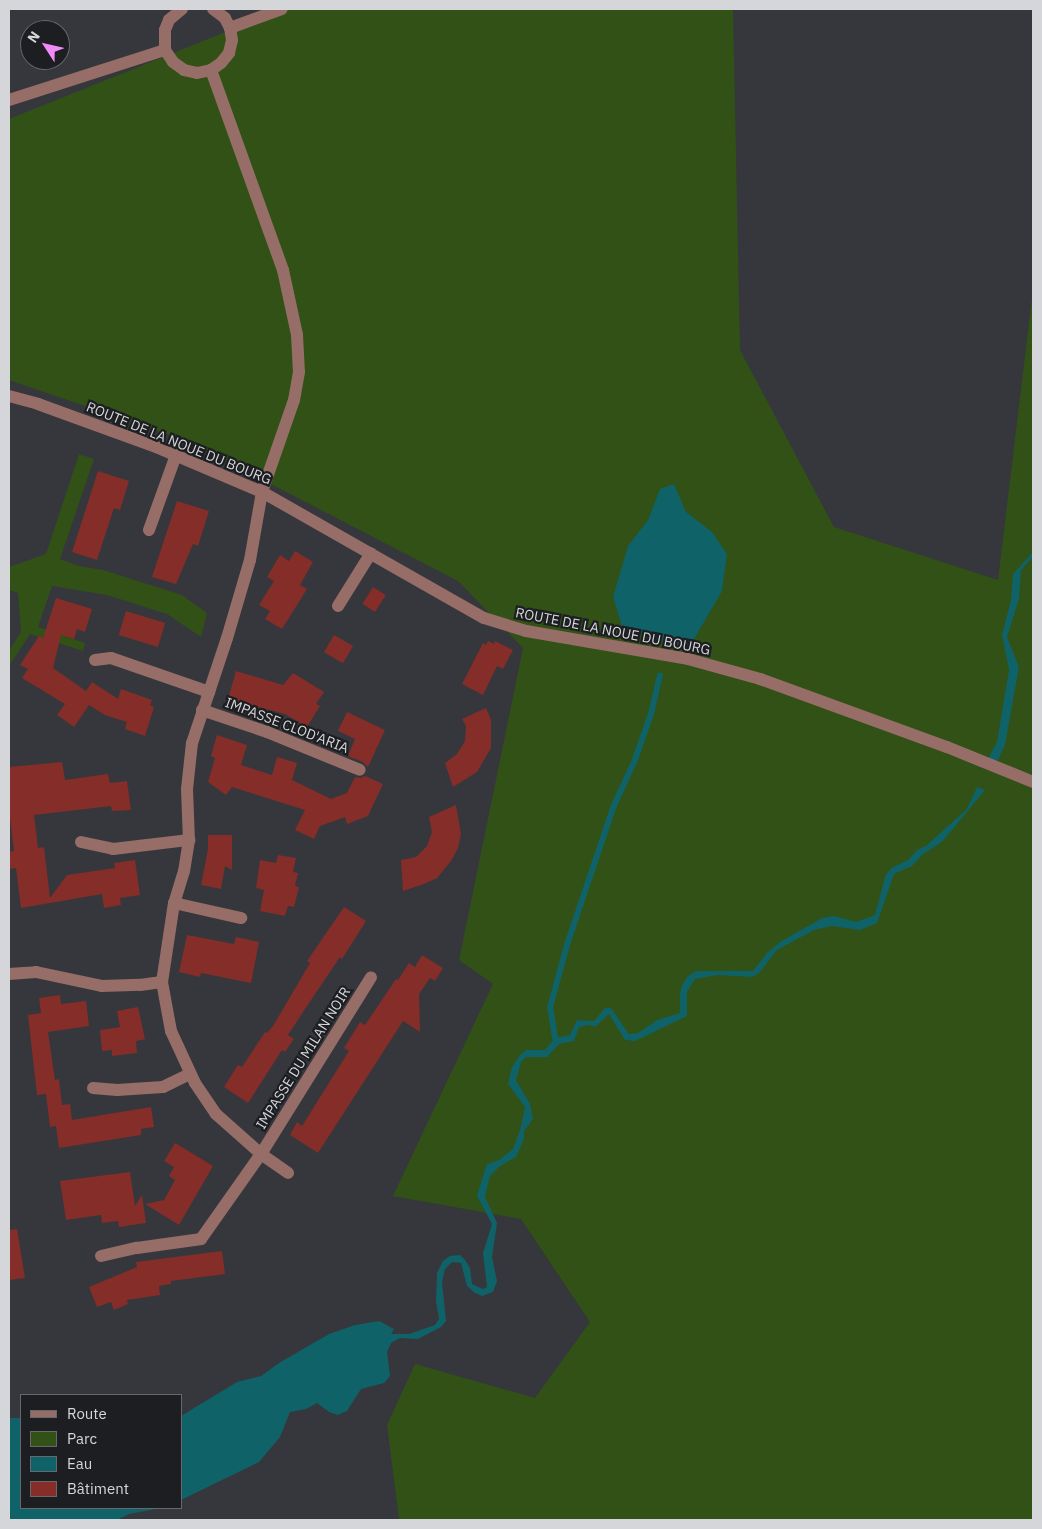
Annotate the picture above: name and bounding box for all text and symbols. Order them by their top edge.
north arrow [20,20,70,70]
text: N [23,28,44,46]
street label: ROUTE DE LA NOUE DU BOURG [84,398,274,488]
street label: ROUTE DE LA NOUE DU BOURG [514,604,712,658]
street label: IMPASSE CLOD'ARIA [223,694,351,756]
street label: IMPASSE DU MILAN NOIR [252,984,354,1132]
legend [20,1394,182,1509]
text: Route [67,1404,107,1423]
text: Parc [67,1429,97,1448]
text: Eau [67,1454,92,1473]
text: Bâtiment [67,1479,129,1498]

